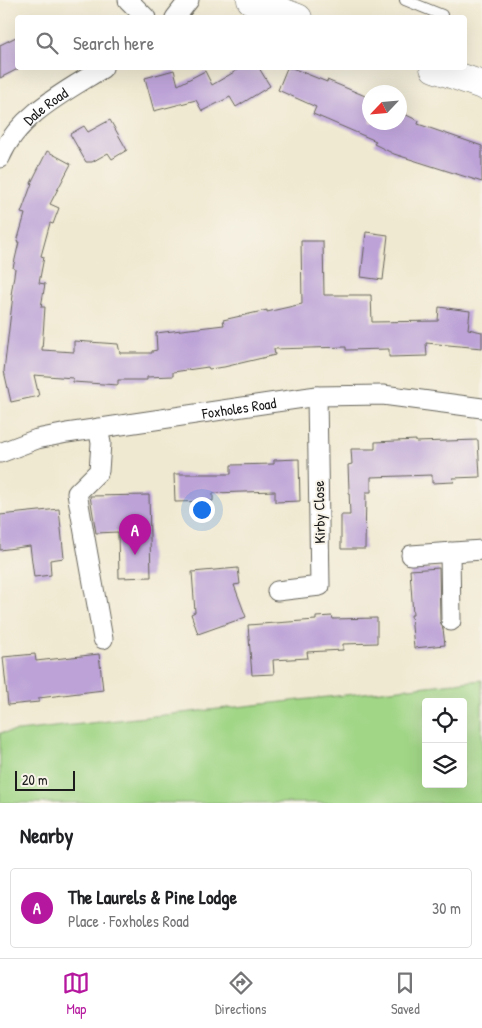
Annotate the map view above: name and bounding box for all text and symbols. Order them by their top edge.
search box [15,15,467,70]
icon: search [33,29,61,57]
text: Search here [73,30,154,56]
street label: Dale Road [18,82,72,129]
north arrow [362,85,407,130]
street label: Foxholes Road [200,392,278,424]
street label: Kirby Close [308,480,330,544]
your location [189,497,215,523]
pin: A [119,514,151,555]
map controls [422,698,467,788]
button: locate [422,698,467,743]
button: layers [422,743,467,788]
scale bar [15,768,75,791]
text: 20 m [22,770,48,789]
text: Nearby [20,821,73,850]
text: The Laurels & Pine Lodge [68,884,237,910]
text: A [33,897,41,919]
text: 30 m [432,897,461,919]
text: Place · Foxholes Road [68,910,189,932]
tab: Map [62,969,90,1018]
tab: Directions [215,969,266,1018]
tab: Saved [391,969,420,1018]

